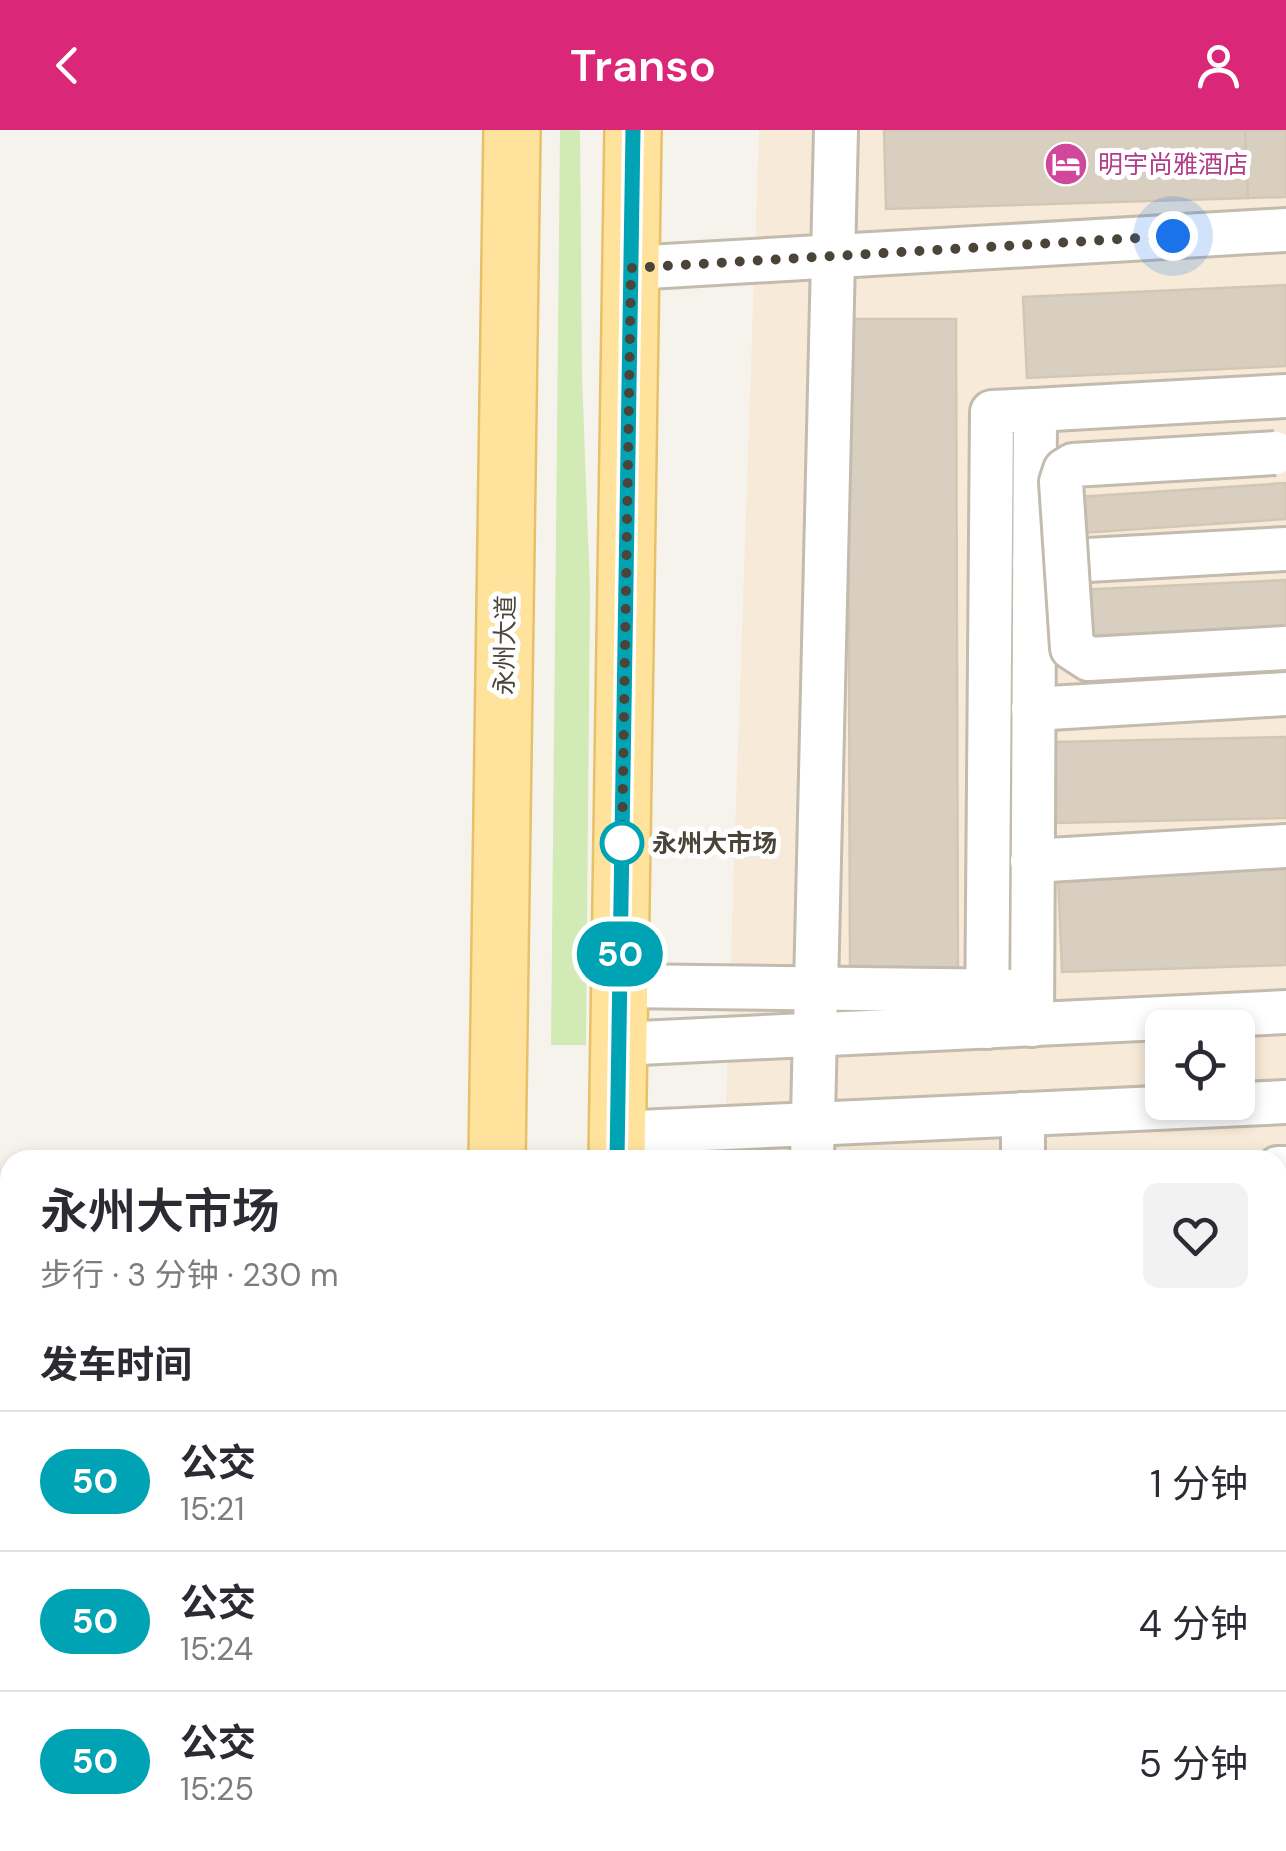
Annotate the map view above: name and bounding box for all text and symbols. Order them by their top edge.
text: Transo [570,36,716,95]
icon: back [40,38,95,93]
icon: person [1191,38,1246,93]
hotel icon: 明宇尚雅酒店 [1043,141,1089,187]
place label: 明宇尚雅酒店 [1098,148,1248,181]
your location [1148,211,1198,261]
street label: 永州大道 [488,595,522,695]
marker: 永州大市场 [601,822,643,864]
place label: 永州大市场 [652,827,777,860]
line badge: 50 [575,922,665,986]
text: 50 [597,931,643,977]
map controls [1145,1010,1255,1120]
button: locate [1145,1010,1255,1120]
text: 永州大市场 [40,1180,280,1243]
button: heart [1143,1183,1248,1288]
text: 步行 · 3 分钟 · 230 m [40,1254,338,1296]
text: 发车时间 [40,1340,192,1390]
text: 公交 [180,1438,256,1488]
text: 50 [72,1458,118,1504]
text: 1 分钟 [1150,1459,1248,1509]
text: 15:21 [180,1488,244,1530]
text: 公交 [180,1578,256,1628]
text: 50 [72,1598,118,1644]
text: 4 分钟 [1139,1599,1248,1649]
text: 15:24 [180,1628,253,1670]
text: 公交 [180,1718,256,1768]
text: 50 [72,1738,118,1784]
text: 5 分钟 [1139,1739,1248,1789]
text: 15:25 [180,1768,254,1810]

